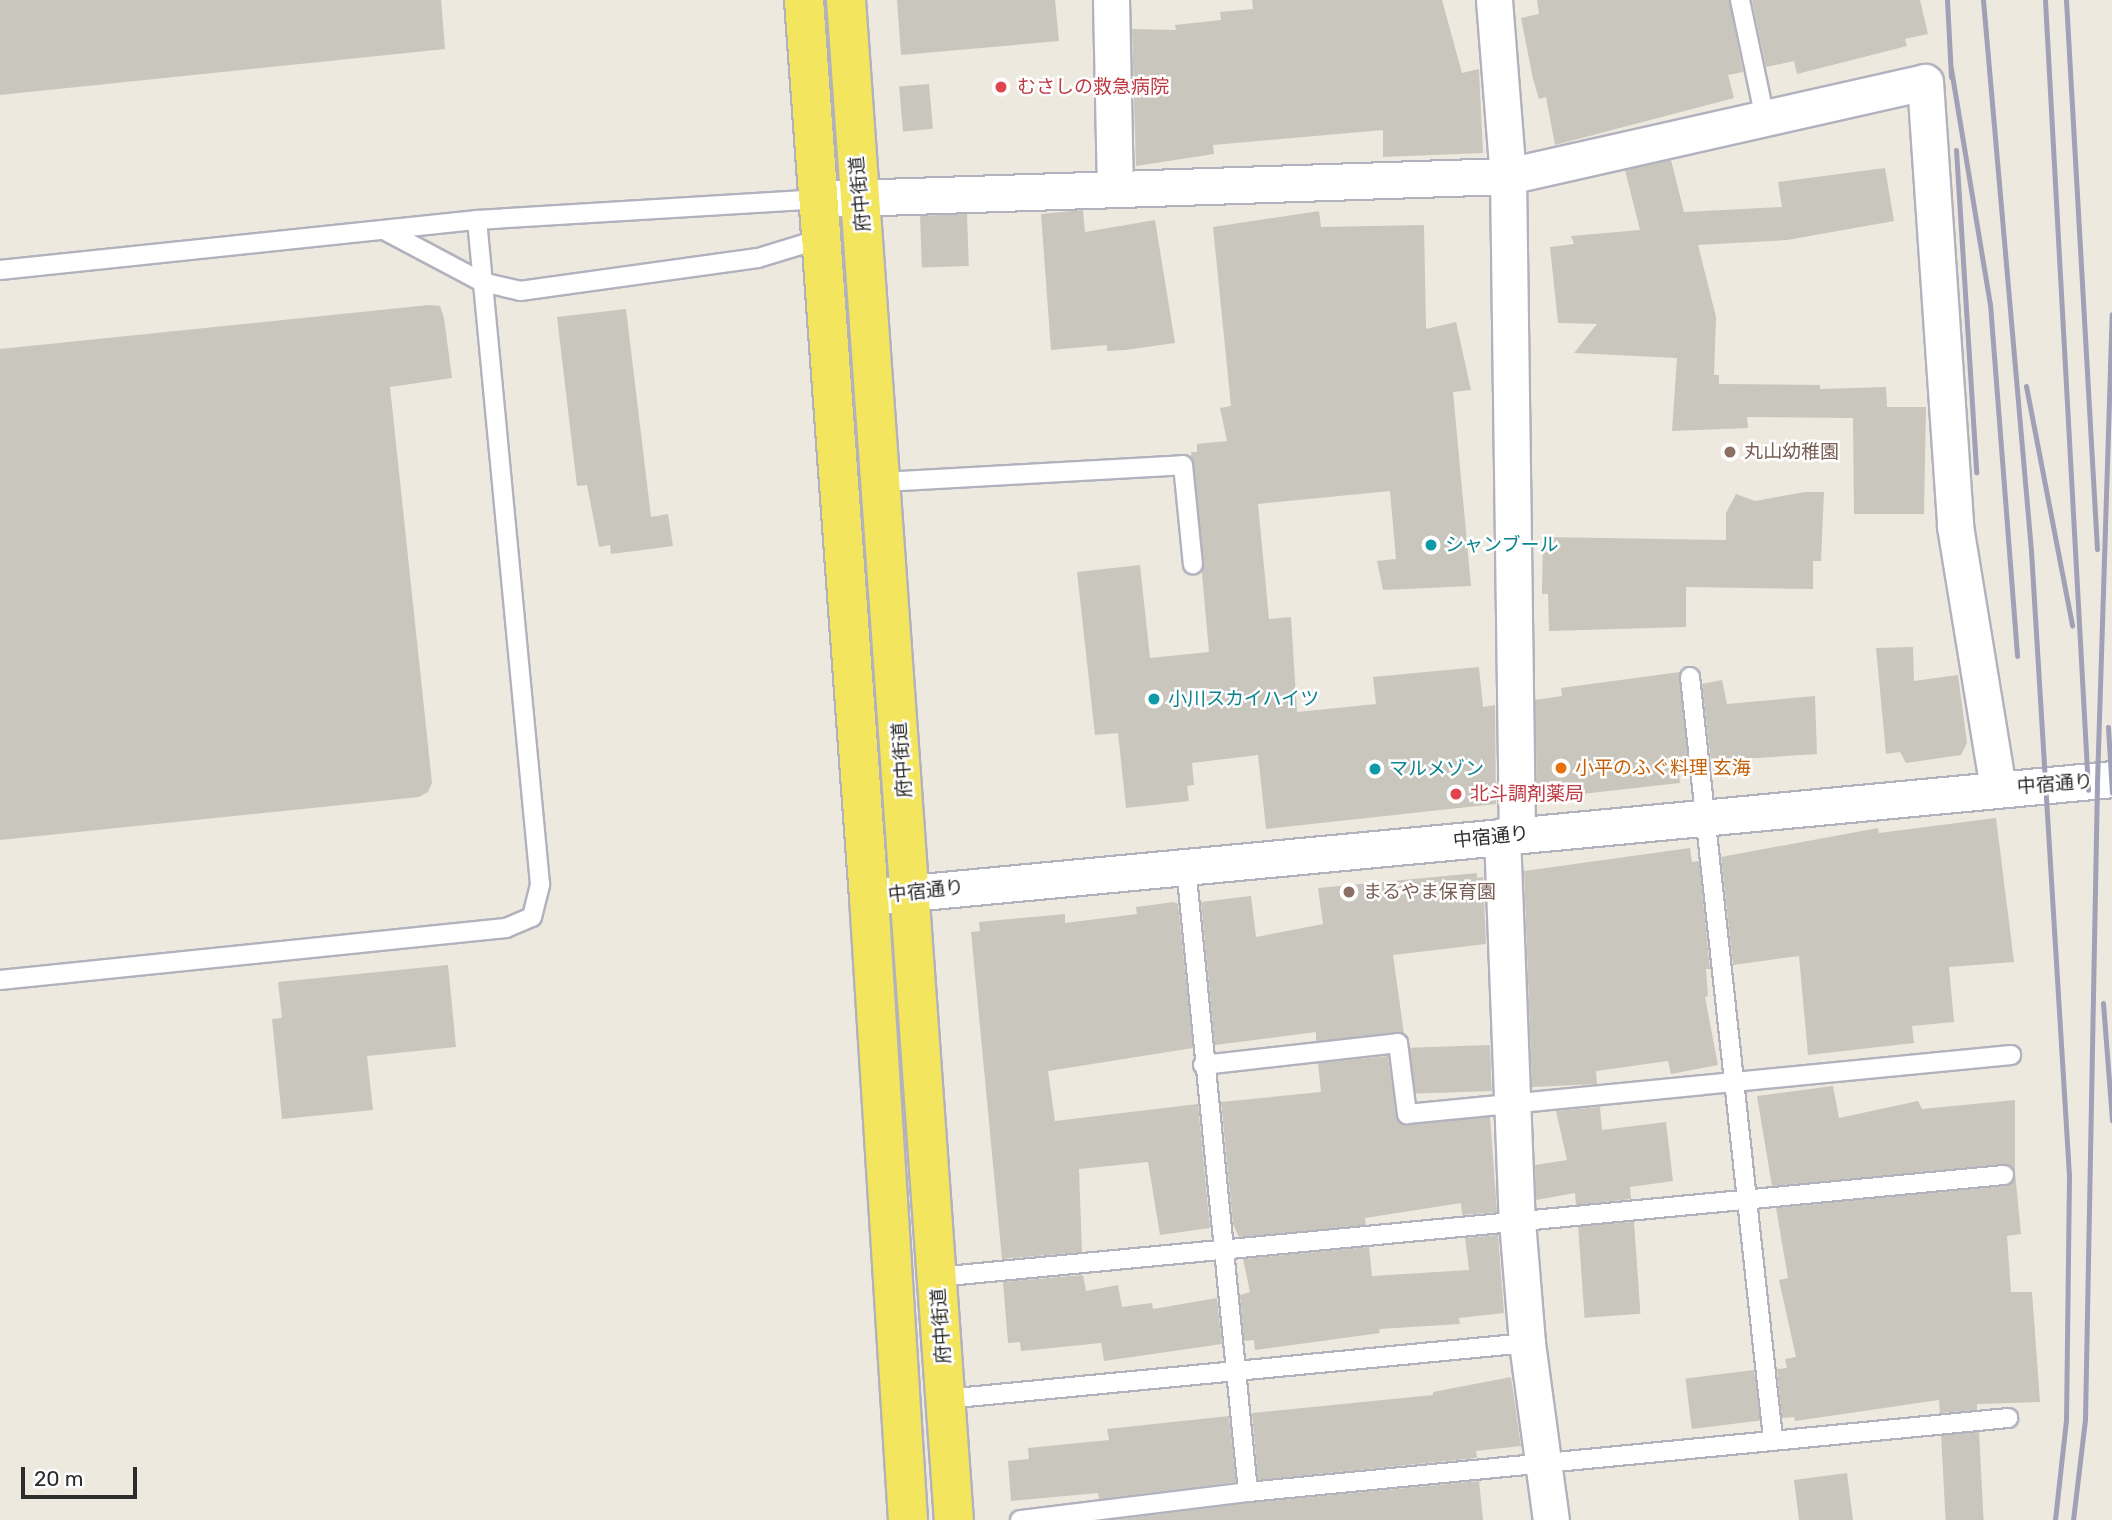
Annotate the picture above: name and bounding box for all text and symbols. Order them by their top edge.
place label: むさしの救急病院 [1017,76,1169,98]
marker: むさしの救急病院 [991,77,1011,97]
street label: 府中街道 [845,155,875,233]
place label: 丸山幼稚園 [1744,441,1839,463]
marker: 丸山幼稚園 [1722,444,1738,460]
place label: シャンブール [1445,534,1559,556]
marker: シャンブール [1423,537,1439,553]
place label: 小川スカイハイツ [1168,688,1320,710]
marker: 小川スカイハイツ [1146,691,1162,707]
street label: 府中街道 [888,721,916,799]
place label: 小平のふぐ料理 玄海 [1575,757,1751,779]
place label: マルメゾン [1389,758,1484,780]
marker: 小平のふぐ料理 玄海 [1553,760,1569,776]
marker: マルメゾン [1367,761,1383,777]
street label: 中宿通り [2016,770,2094,798]
place label: 北斗調剤薬局 [1470,783,1584,805]
marker: 北斗調剤薬局 [1448,786,1464,802]
street label: 中宿通り [1452,822,1530,852]
street label: 中宿通り [887,876,965,906]
place label: まるやま保育園 [1363,881,1496,903]
marker: まるやま保育園 [1341,884,1357,900]
street label: 府中街道 [927,1287,955,1365]
scale bar [24,1454,140,1498]
text: 20 m [34,1466,83,1491]

